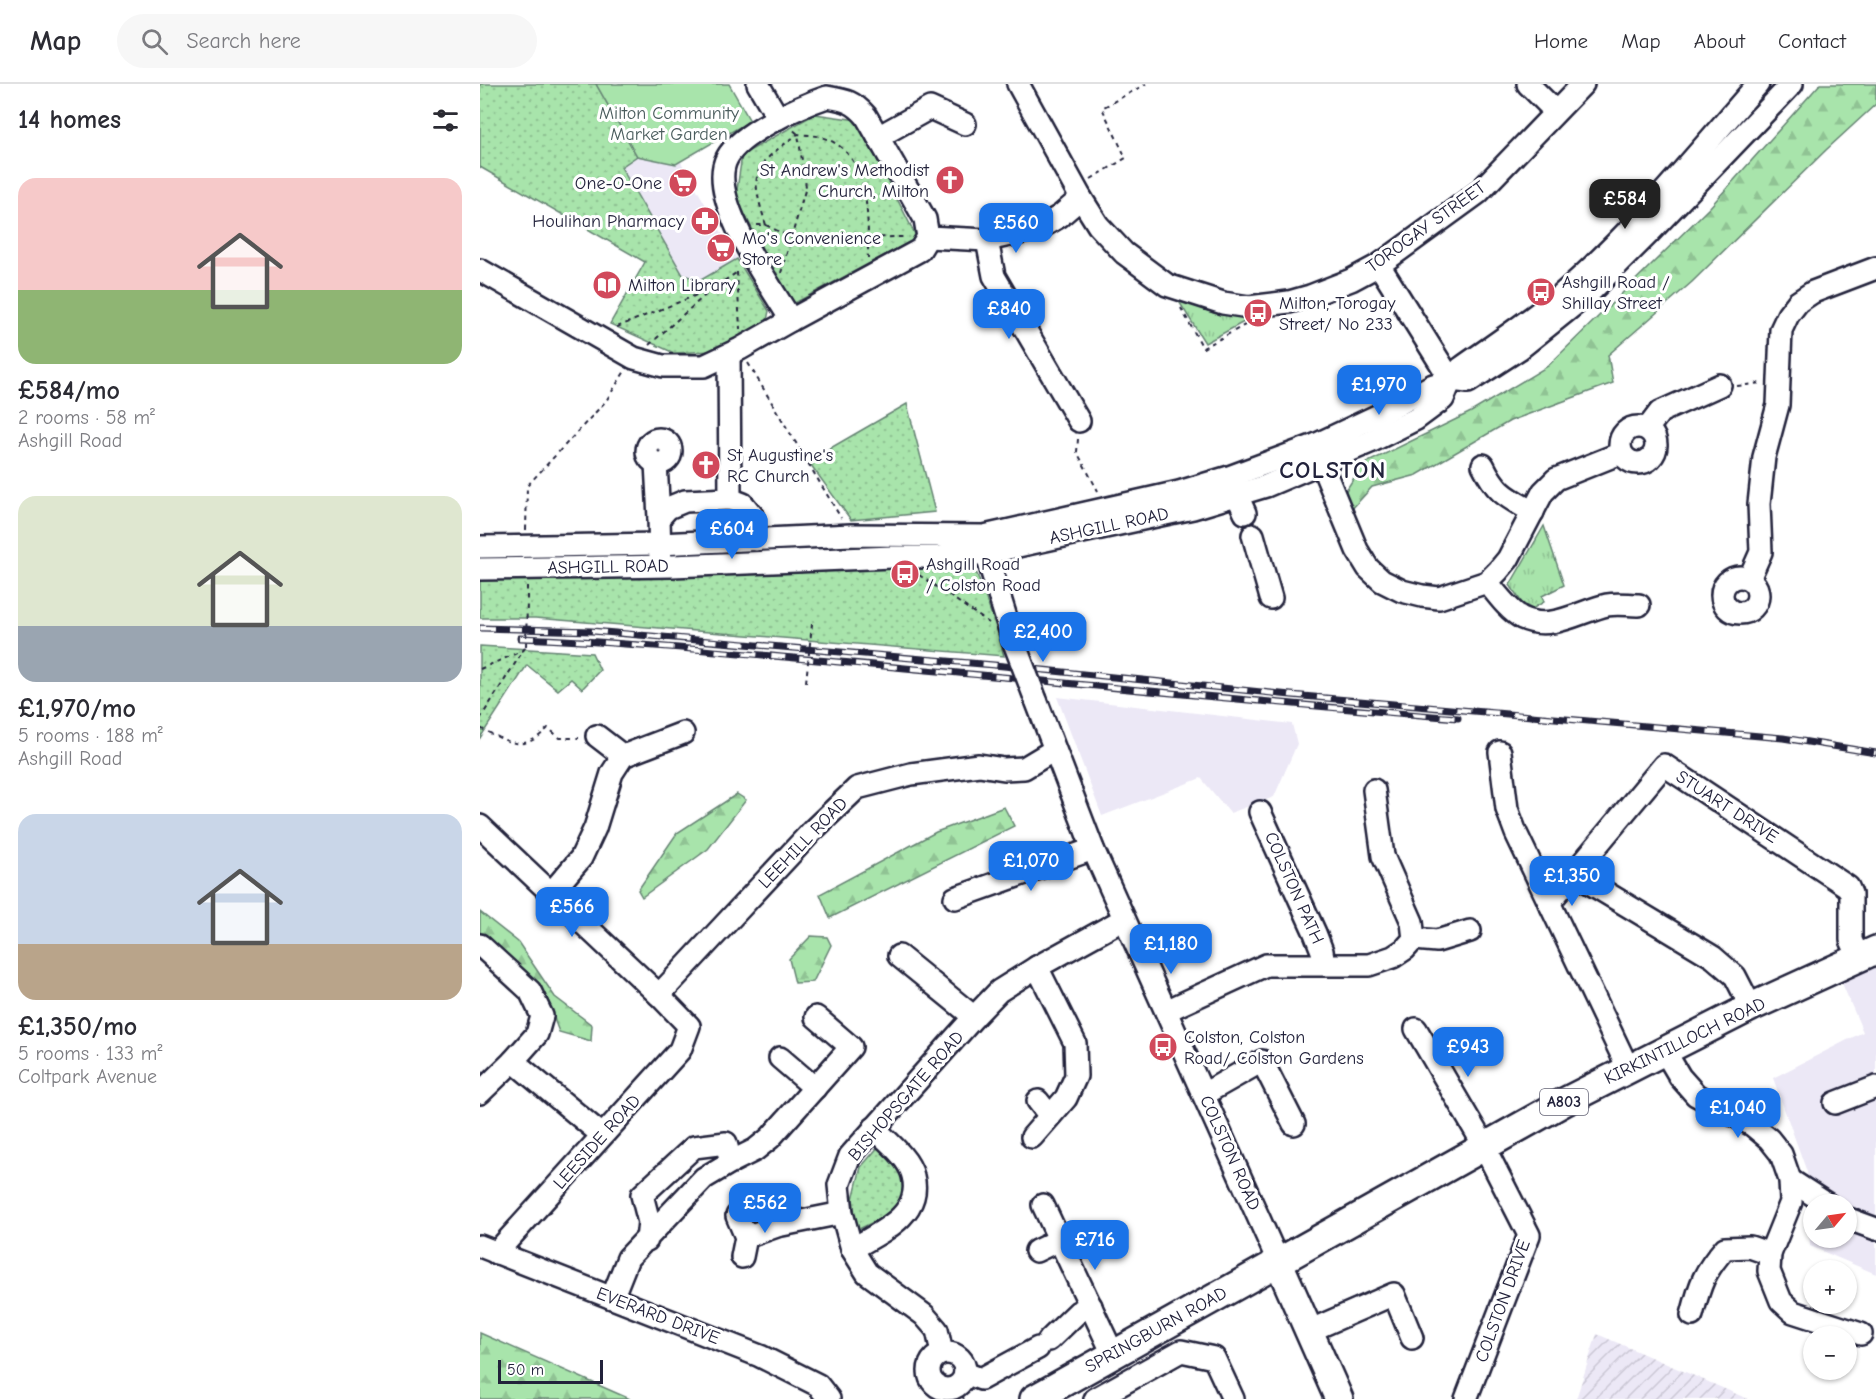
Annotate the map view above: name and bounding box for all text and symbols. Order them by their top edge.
search box [117,14,537,68]
text: Map [30,25,81,57]
icon: search [138,25,171,58]
text: Search here [186,28,301,54]
text: Home [1534,29,1588,53]
text: Map [1621,29,1661,53]
text: About [1694,29,1745,53]
text: Contact [1778,29,1846,53]
park label: Milton Community Market Garden [599,103,740,145]
icon: filters [429,104,462,137]
text: 14 homes [18,105,121,135]
place label: St Andrew's Methodist Church, Milton [760,160,930,202]
church icon: St Andrew's Methodist Church, Milton [934,164,966,196]
supermarket icon: One-O-One [667,167,699,199]
place label: One-O-One [575,173,662,194]
street label: TOROGAY STREET [1362,176,1490,277]
pin: £584 [1589,179,1661,230]
text: £584 [1603,187,1647,210]
pin: £560 [980,203,1052,254]
pharmacy icon: Houlihan Pharmacy [689,205,721,237]
place label: Houlihan Pharmacy [532,211,685,232]
text: £560 [993,211,1039,234]
icon: home [186,217,294,325]
place label: Mo's Convenience Store [742,228,881,270]
supermarket icon: Mo's Convenience Store [705,232,737,264]
library icon: Milton Library [591,269,623,301]
place label: Ashgill Road / Shillay Street [1562,272,1670,314]
place label: Milton Library [628,275,736,296]
bus stop icon: Ashgill Road / Shillay Street [1525,276,1557,308]
pin: £840 [973,289,1045,340]
place label: Milton, Torogay Street/ No 233 [1279,293,1397,335]
text: £840 [987,297,1031,320]
bus stop icon: Milton, Torogay Street/ No 233 [1242,297,1274,329]
pin: £1,970 [1330,365,1428,416]
text: £1,970 [1351,373,1407,396]
text: £584/mo [18,376,120,406]
text: 2 rooms · 58 m² [18,406,155,429]
text: Ashgill Road [18,429,122,452]
place label: St Augustine's RC Church [727,445,833,487]
church icon: St Augustine's RC Church [690,449,722,481]
district label: COLSTON [1279,456,1387,484]
street label: ASHGILL ROAD [1047,503,1171,549]
pin: £604 [696,509,768,560]
text: £604 [710,517,754,540]
icon: home [186,535,294,643]
place label: Ashgill Road / Colston Road [926,554,1041,596]
street label: ASHGILL ROAD [547,555,669,579]
bus stop icon: Ashgill Road / Colston Road [889,558,921,590]
pin: £2,400 [994,612,1092,663]
text: £2,400 [1013,620,1073,643]
text: £1,970/mo [18,694,136,724]
text: 5 rooms · 188 m² [18,724,163,747]
text: Ashgill Road [18,747,122,770]
street label: STUART DRIVE [1672,766,1782,848]
street label: LEEHILL ROAD [754,793,852,893]
street label: COLSTON PATH [1260,829,1328,947]
pin: £1,070 [982,841,1080,892]
text: £1,070 [1003,849,1059,872]
icon: home [186,853,294,961]
pin: £1,350 [1523,856,1621,907]
text: £1,350 [1544,864,1600,887]
pin: £566 [536,887,608,938]
text: £566 [550,895,594,918]
pin: £1,180 [1122,924,1220,975]
text: £1,180 [1144,932,1198,955]
street label: KIRKINTILLOCH ROAD [1601,993,1769,1089]
text: £1,350/mo [18,1012,137,1042]
street label: BISHOPSGATE ROAD [844,1027,968,1165]
place label: Colston, Colston Road/ Colston Gardens [1184,1027,1364,1069]
pin: £943 [1432,1027,1504,1078]
bus stop icon: Colston, Colston Road/ Colston Gardens [1147,1031,1179,1063]
text: £943 [1447,1035,1489,1058]
text: 5 rooms · 133 m² [18,1042,162,1065]
text: Coltpark Avenue [18,1065,157,1088]
pin: £1,040 [1689,1088,1787,1139]
road number: A803 [1540,1089,1588,1115]
street label: LEESIDE ROAD [549,1090,645,1194]
street label: COLSTON ROAD [1195,1092,1265,1214]
text: £1,040 [1709,1096,1767,1119]
pin: £562 [729,1183,801,1234]
text: £562 [743,1191,787,1214]
north arrow [1803,1194,1857,1248]
map controls [1803,1194,1857,1380]
pin: £716 [1059,1220,1131,1271]
text: £716 [1075,1228,1115,1251]
street label: COLSTON DRIVE [1471,1237,1535,1365]
button: + [1803,1260,1857,1314]
street label: SPRINGBURN ROAD [1081,1282,1231,1378]
street label: EVERARD DRIVE [593,1283,723,1349]
button: − [1803,1326,1857,1380]
scale bar [498,1357,603,1384]
text: 50 m [507,1361,544,1379]

